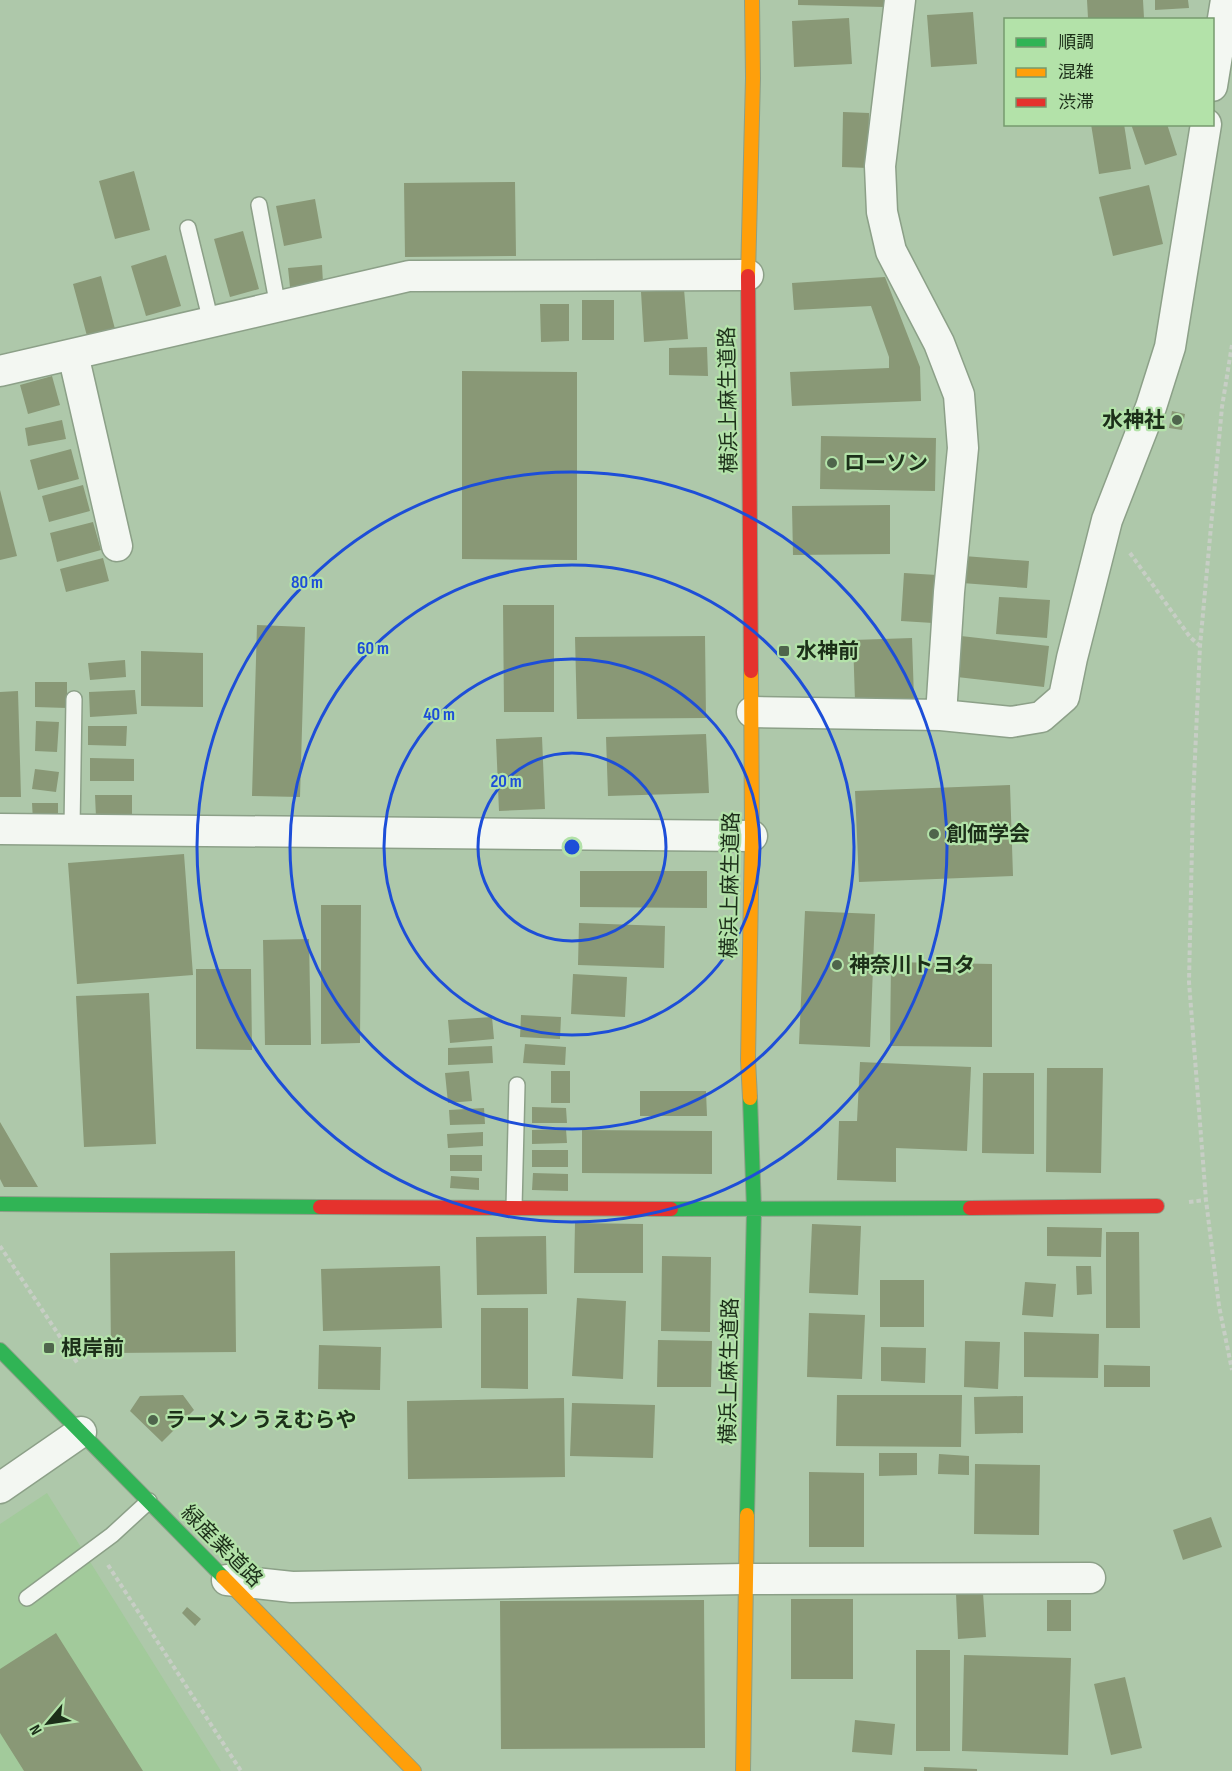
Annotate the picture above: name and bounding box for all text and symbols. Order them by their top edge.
legend [1004,18,1214,126]
text: 順調 [1058,32,1094,53]
text: 混雑 [1058,62,1094,83]
text: 渋滞 [1058,92,1094,113]
street label: 横浜上麻生道路 [715,326,742,474]
place label: 水神社 [1102,408,1165,433]
marker: 水神社 [1170,413,1184,427]
place label: ローソン [844,451,928,476]
marker: ローソン [825,456,839,470]
text: 80 m [291,572,323,593]
text: 60 m [357,638,389,659]
place label: 水神前 [796,639,859,664]
marker: 水神前 [777,644,791,658]
text: 40 m [423,704,455,725]
text: 20 m [490,771,522,792]
street label: 横浜上麻生道路 [717,811,744,959]
place label: 創価学会 [946,822,1030,847]
marker: 創価学会 [927,827,941,841]
centre of rings [562,837,582,857]
place label: 神奈川トヨタ [849,953,975,978]
marker: 神奈川トヨタ [830,958,844,972]
street label: 横浜上麻生道路 [716,1297,743,1445]
place label: 根岸前 [61,1336,124,1361]
marker: 根岸前 [42,1341,56,1355]
place label: ラーメン うえむらや [165,1408,356,1433]
marker: ラーメン うえむらや [146,1413,160,1427]
street label: 緑産業道路 [176,1500,268,1592]
north arrow [18,1693,78,1753]
text: N [26,1721,47,1738]

